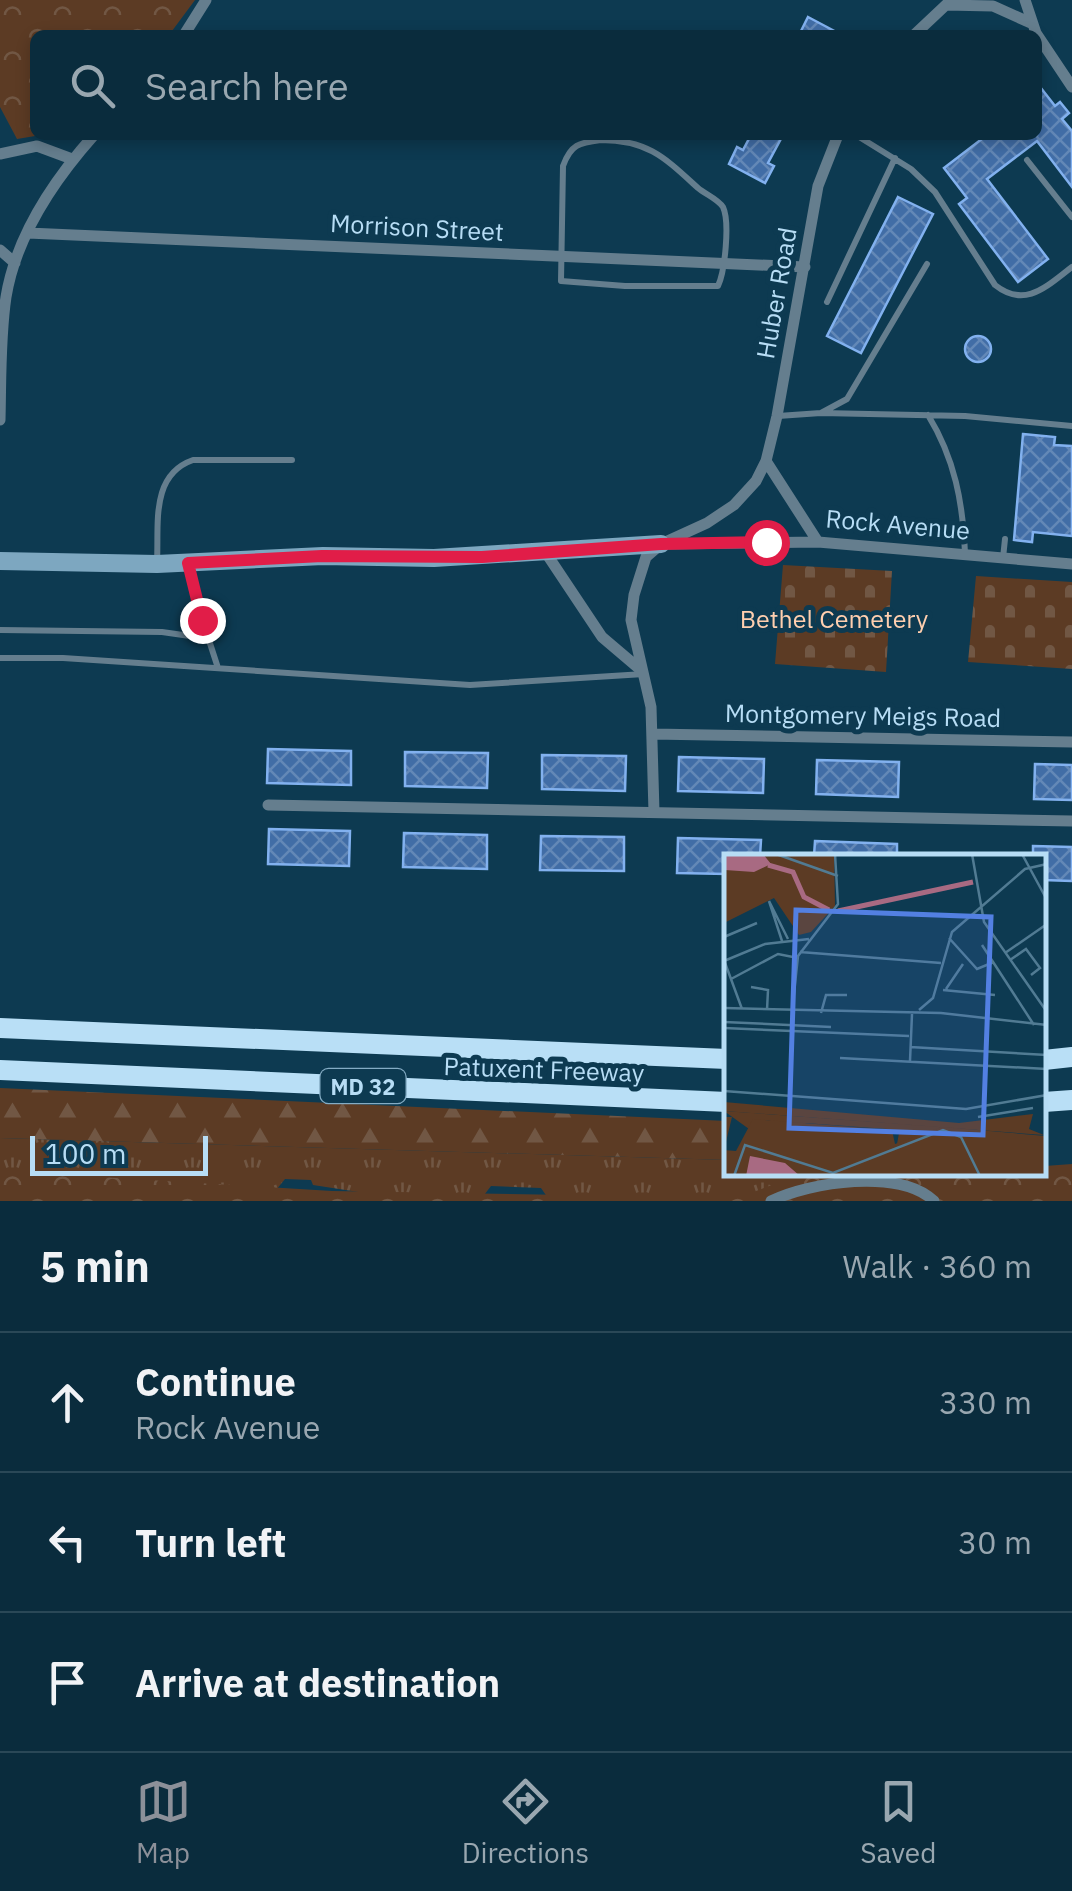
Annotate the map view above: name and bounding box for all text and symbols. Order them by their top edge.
search box [30,30,1042,140]
icon: search [65,58,120,113]
text: Search here [145,61,349,110]
street label: Morrison Street [329,206,505,248]
street label: Huber Road [748,225,804,361]
street label: Rock Avenue [824,501,972,547]
route start [744,520,790,566]
route end [180,598,226,644]
park label: Bethel Cemetery [740,602,929,635]
street label: Montgomery Meigs Road [725,696,1001,734]
inset map [724,854,1047,1176]
street label: Patuxent Freeway [443,1049,645,1089]
road number: MD 32 [320,1069,406,1103]
scale bar [30,1131,208,1176]
text: 100 m [45,1135,126,1172]
text: 5 min [40,1239,150,1294]
text: Walk · 360 m [843,1245,1032,1287]
text: Continue [135,1357,296,1406]
icon: ahead [40,1375,95,1430]
text: 330 m [939,1381,1032,1423]
text: Rock Avenue [135,1406,320,1448]
icon: left [40,1515,95,1570]
text: Turn left [135,1518,286,1567]
text: 30 m [958,1521,1032,1563]
icon: arrive [40,1655,95,1710]
text: Arrive at destination [135,1658,500,1707]
tab: Map [136,1774,191,1871]
tab: Directions [462,1774,589,1871]
tab: Saved [860,1774,936,1871]

